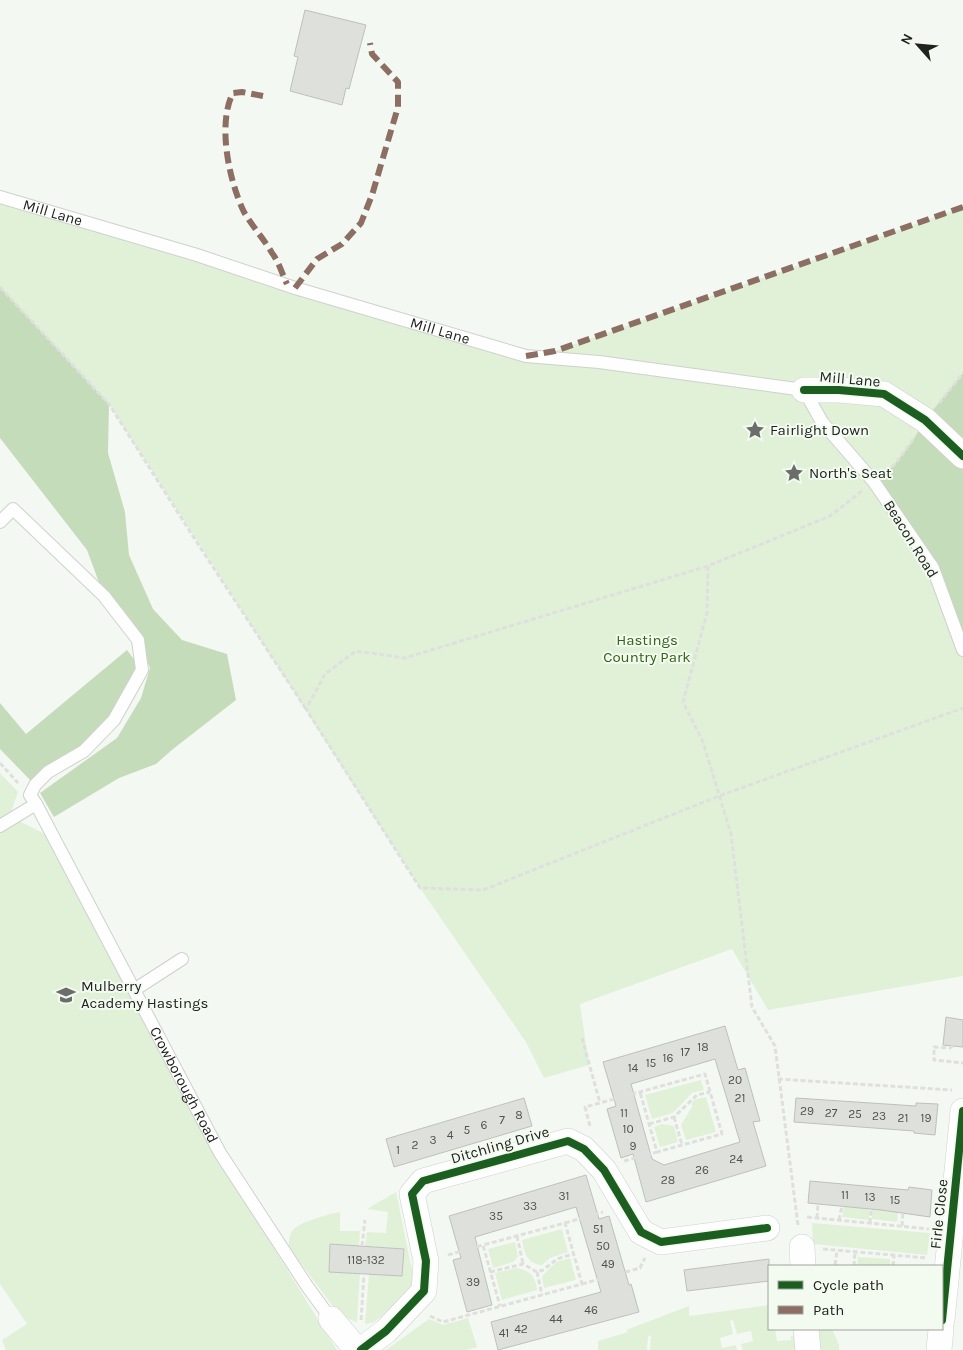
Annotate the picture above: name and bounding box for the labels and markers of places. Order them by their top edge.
place icon: Fairlight Down [744,419,766,441]
place label: Fairlight Down [770,421,869,439]
place icon: North's Seat [783,462,805,484]
place label: North's Seat [809,464,892,482]
place label: Mulberry Academy Hastings [81,977,208,1012]
school or university icon: Mulberry Academy Hastings [55,984,77,1006]

